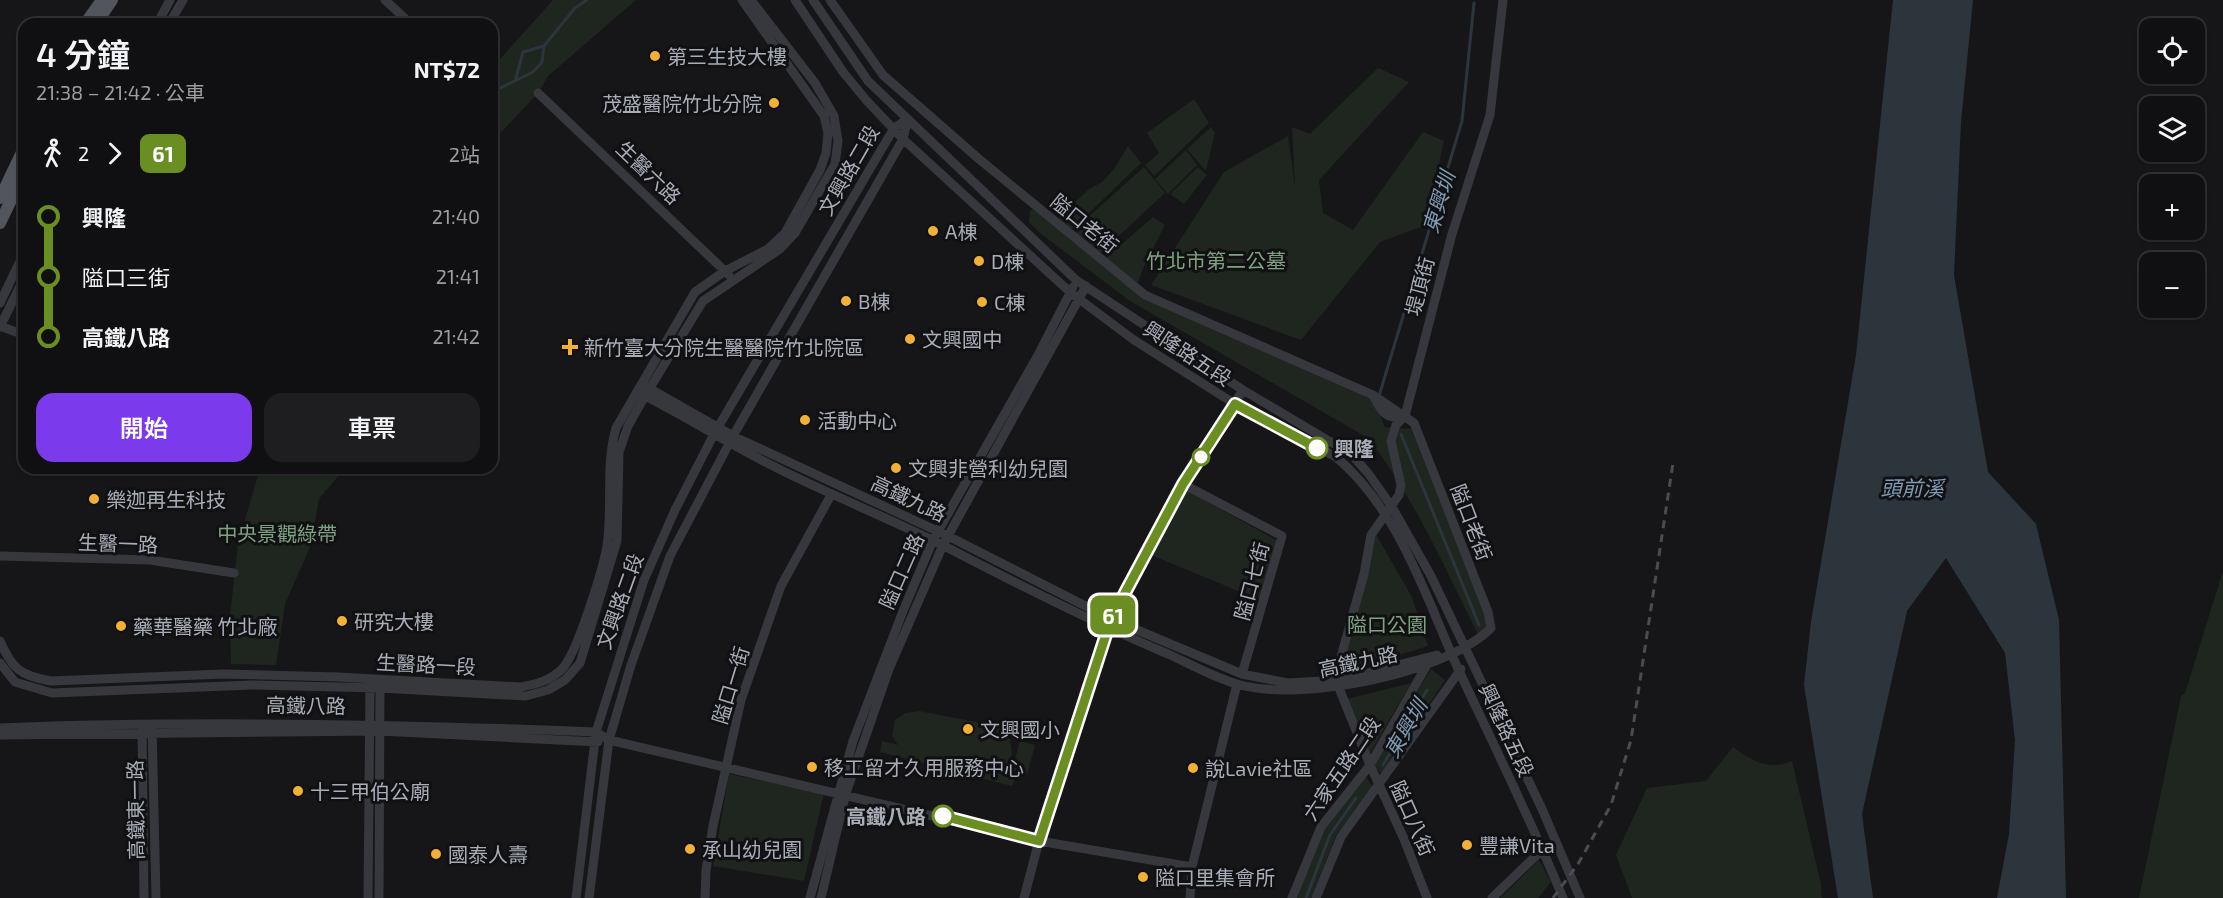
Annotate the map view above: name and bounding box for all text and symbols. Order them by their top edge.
map controls [2139,18,2205,318]
button: locate [2139,18,2205,84]
text: 4 分鐘 [36,34,130,74]
place label: 第三生技大樓 [667,44,787,68]
marker: 第三生技大樓 [648,49,662,63]
text: NT$72 [414,56,480,82]
text: 21:38 – 21:42 · 公車 [36,80,205,104]
place label: 茂盛醫院竹北分院 [602,91,762,115]
marker: 茂盛醫院竹北分院 [767,96,781,110]
button: layers [2139,96,2205,162]
street label: 文興路二段 [813,121,883,219]
street label: 生醫六路 [612,136,686,208]
icon: walk [36,137,69,170]
icon: forward [98,137,131,170]
text: 2 [78,141,89,165]
text: 61 [152,141,174,166]
text: 2站 [449,142,480,166]
water label: 東興圳 [1417,165,1460,236]
button: + [2139,174,2205,240]
street label: 隘口老街 [1046,189,1124,257]
text: 興隆 [82,204,126,230]
text: 21:40 [432,204,480,228]
place label: A棟 [945,219,977,243]
marker: A棟 [926,224,940,238]
park label: 竹北市第二公墓 [1146,248,1286,272]
place label: D棟 [991,249,1024,273]
button: − [2139,252,2205,318]
marker: D棟 [972,254,986,268]
street label: 堤頂街 [1400,254,1438,318]
text: 隘口三街 [82,264,170,290]
text: 21:41 [436,264,480,288]
place label: B棟 [858,289,890,313]
place label: C棟 [994,290,1025,314]
marker: B棟 [839,294,853,308]
marker: C棟 [975,295,989,309]
street label: 興隆路五段 [1140,316,1236,390]
text: 高鐵八路 [82,324,170,350]
text: 21:42 [433,324,480,348]
place label: 文興國中 [922,327,1002,351]
marker: 文興國中 [903,332,917,346]
place label: 新竹臺大分院生醫醫院竹北院區 [584,335,864,359]
marker: 新竹臺大分院生醫醫院竹北院區 [561,338,579,356]
button: 開始 [36,393,252,462]
button: 車票 [264,393,480,462]
place label: 活動中心 [817,408,897,432]
marker: 活動中心 [798,413,812,427]
place label: 興隆 [1334,436,1374,460]
marker: 興隆 [1306,437,1328,459]
unlabelled marker [1192,448,1210,466]
place label: 文興非營利幼兒園 [908,456,1068,480]
marker: 文興非營利幼兒園 [889,461,903,475]
street label: 高鐵九路 [868,470,950,526]
water label: 頭前溪 [1881,475,1946,500]
street label: 隘口老街 [1446,480,1498,564]
place label: 樂迦再生科技 [106,487,226,511]
marker: 樂迦再生科技 [87,492,101,506]
park label: 中央景觀綠帶 [217,521,337,545]
street label: 生醫一路 [78,530,158,556]
street label: 隘口二路 [874,530,928,612]
street label: 隘口七街 [1229,539,1273,623]
street label: 文興路二段 [591,550,647,652]
line badge: 61 [1086,596,1140,634]
text: 61 [1102,603,1124,628]
place label: 研究大樓 [354,609,434,633]
park label: 隘口公園 [1347,612,1427,636]
place label: 藥華醫藥 竹北廠 [133,614,277,638]
marker: 研究大樓 [335,614,349,628]
marker: 藥華醫藥 竹北廠 [114,619,128,633]
street label: 高鐵九路 [1316,641,1400,681]
street label: 隘口一街 [707,643,753,727]
street label: 生醫路一段 [375,649,477,679]
street label: 興隆路五段 [1475,680,1539,780]
street label: 高鐵八路 [266,692,346,718]
water label: 東興圳 [1378,692,1433,762]
street label: 六家五路二段 [1297,712,1385,824]
place label: 文興國小 [980,717,1060,741]
marker: 文興國小 [961,722,975,736]
place label: 移工留才久用服務中心 [824,755,1024,779]
place label: 說Lavie社區 [1205,756,1313,780]
street label: 高鐵東一路 [122,760,148,860]
marker: 移工留才久用服務中心 [805,760,819,774]
marker: 說Lavie社區 [1186,761,1200,775]
street label: 隘口八街 [1386,777,1440,859]
place label: 十三甲伯公廟 [310,779,430,803]
marker: 十三甲伯公廟 [291,784,305,798]
place label: 高鐵八路 [846,804,926,828]
marker: 高鐵八路 [932,805,954,827]
place label: 豐謙Vita [1479,833,1555,857]
place label: 承山幼兒園 [702,837,802,861]
marker: 豐謙Vita [1460,838,1474,852]
place label: 國泰人壽 [448,842,528,866]
marker: 承山幼兒園 [683,842,697,856]
marker: 國泰人壽 [429,847,443,861]
place label: 隘口里集會所 [1155,865,1275,889]
marker: 隘口里集會所 [1136,870,1150,884]

